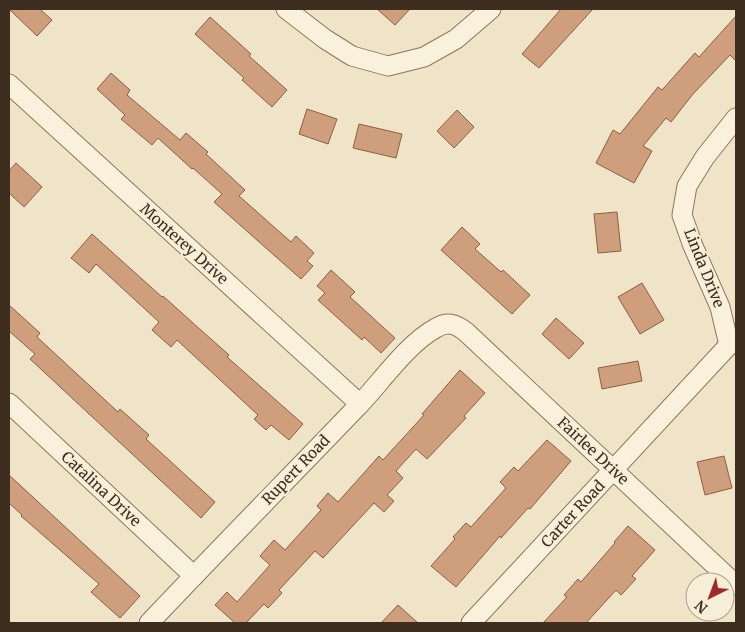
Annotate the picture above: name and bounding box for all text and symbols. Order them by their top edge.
street label: Monterey Drive [136,199,232,288]
street label: Linda Drive [680,225,729,310]
street label: Fairlee Drive [554,413,633,489]
street label: Rupert Road [258,431,334,508]
street label: Catalina Drive [58,447,145,530]
street label: Carter Road [537,476,609,551]
north arrow [685,572,735,622]
text: N [691,596,711,617]

